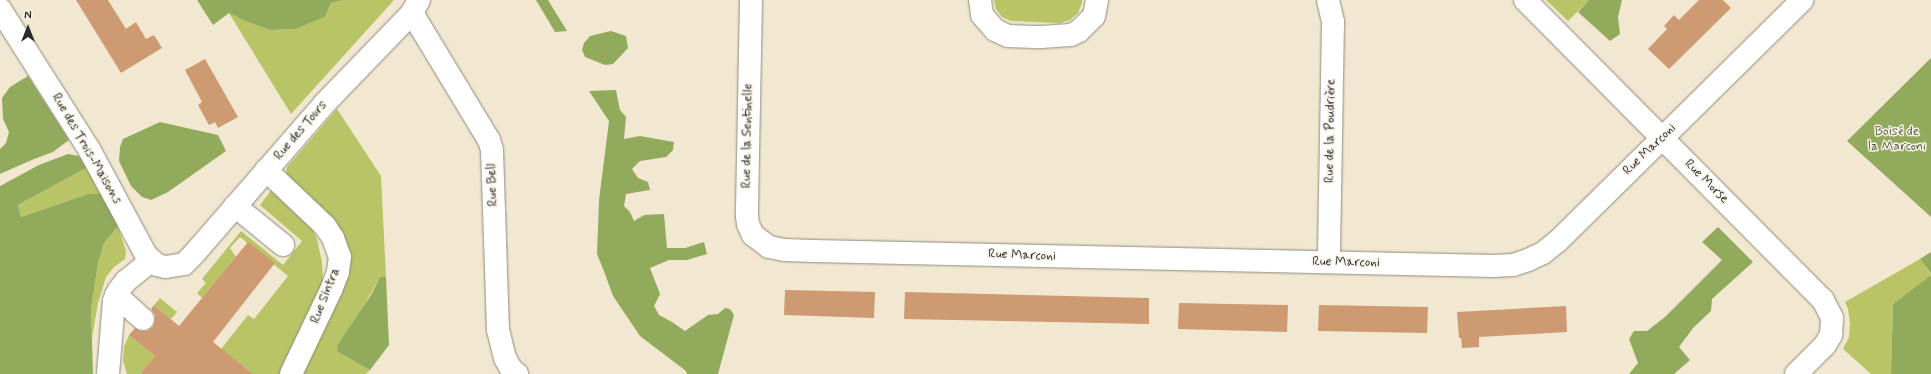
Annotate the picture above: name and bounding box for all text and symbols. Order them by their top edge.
north arrow [8,8,48,48]
text: N [24,9,32,23]
street label: Rue de la Poudrière [1322,80,1340,182]
street label: Rue de la Sentinelle [739,83,757,189]
street label: Rue des Trois-Maisons [48,91,124,207]
street label: Rue des Tours [272,99,330,163]
street label: Rue Marconi [1621,121,1679,179]
park label: Boisé de la Marconi [1869,125,1925,156]
street label: Rue Morse [1681,157,1731,207]
street label: Rue Bell [484,163,502,207]
street label: Rue Marconi [989,247,1055,265]
street label: Rue Marconi [1313,255,1379,271]
street label: Rue Sintra [308,266,344,326]

